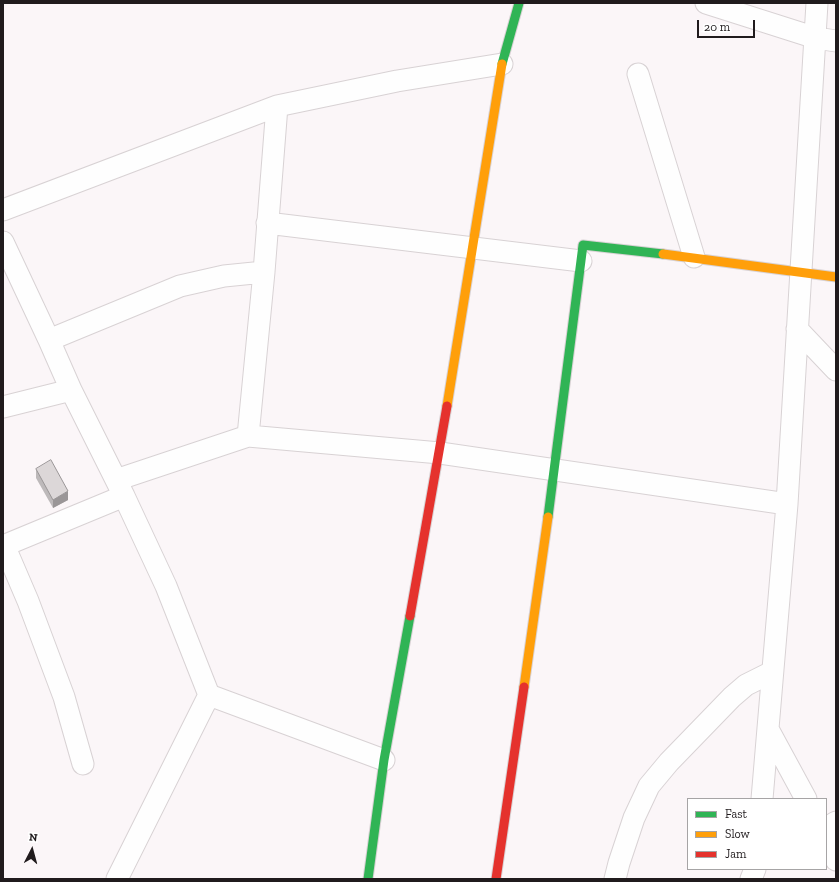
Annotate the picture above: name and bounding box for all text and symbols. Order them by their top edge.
scale bar [699,12,757,38]
text: 20 m [704,20,730,34]
legend [687,798,827,870]
text: Fast [725,807,747,821]
text: Slow [725,827,750,841]
north arrow [12,830,52,870]
text: N [28,831,38,844]
text: Jam [725,847,746,861]

